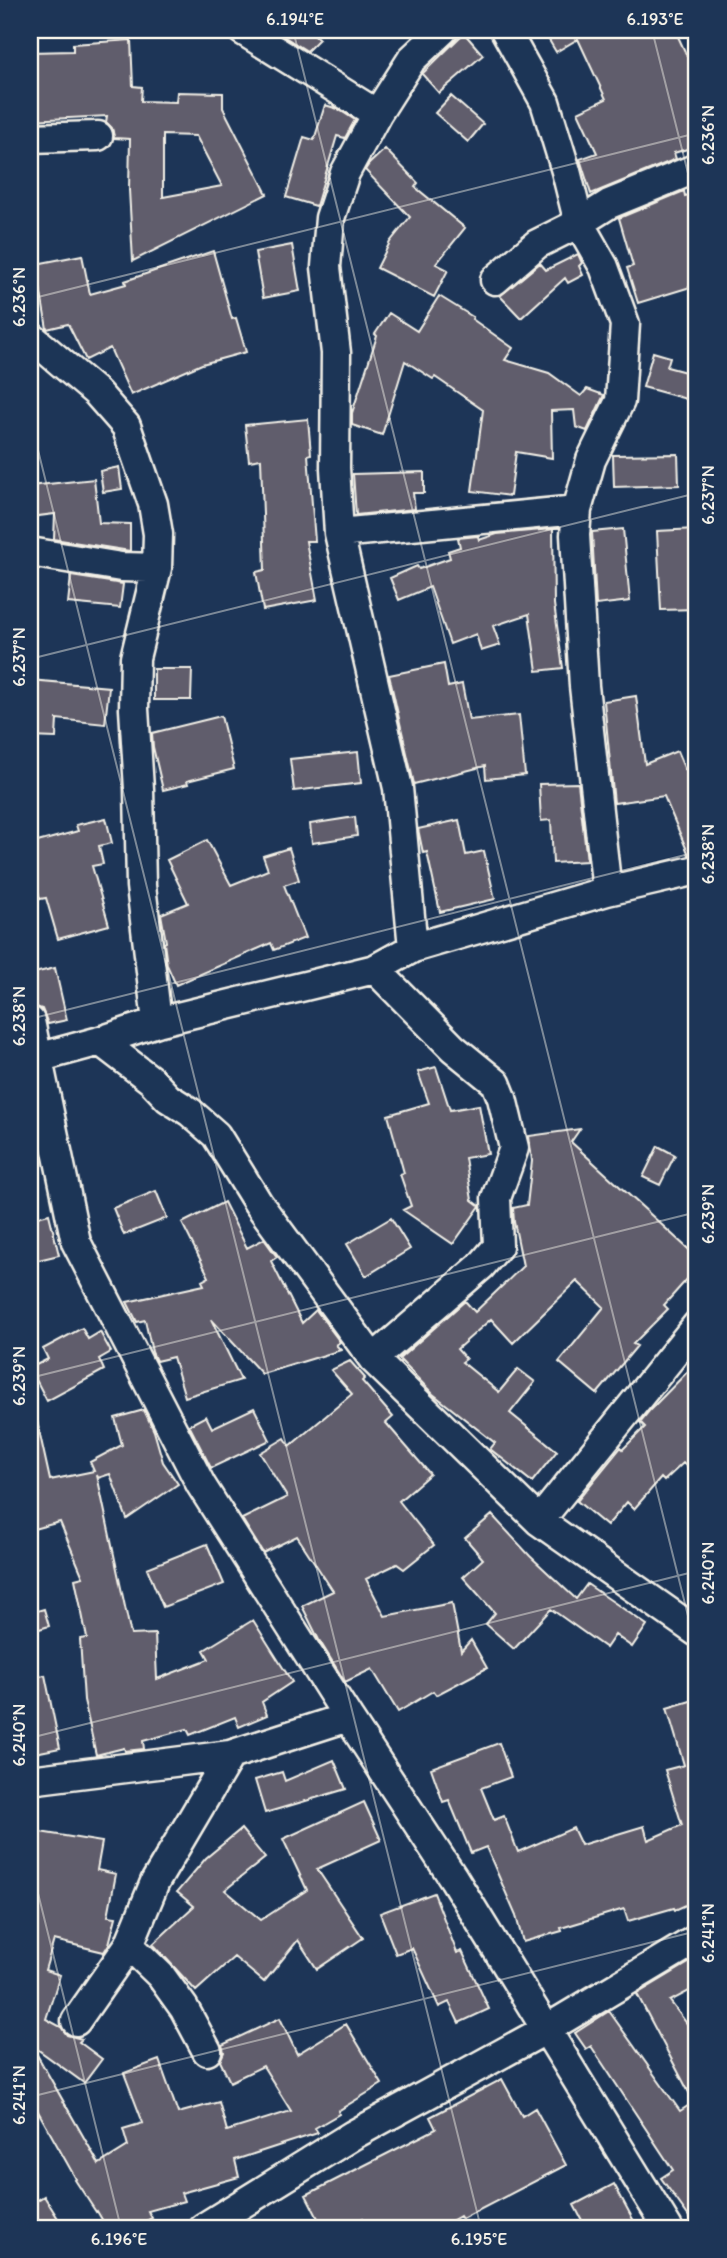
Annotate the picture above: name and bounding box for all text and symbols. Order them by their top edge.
text: 6.194°E [266,8,324,30]
text: 6.193°E [627,8,683,30]
text: 6.236°N [697,105,719,165]
text: 6.236°N [8,267,30,327]
text: 6.237°N [697,465,719,525]
text: 6.237°N [8,627,30,687]
text: 6.238°N [697,824,719,884]
text: 6.238°N [8,986,30,1046]
text: 6.239°N [697,1184,719,1244]
text: 6.239°N [8,1346,30,1406]
text: 6.240°N [697,1542,719,1604]
text: 6.240°N [8,1704,30,1766]
text: 6.241°N [697,1903,719,1963]
text: 6.241°N [8,2065,30,2125]
text: 6.196°E [91,2228,147,2250]
text: 6.195°E [451,2228,507,2250]

